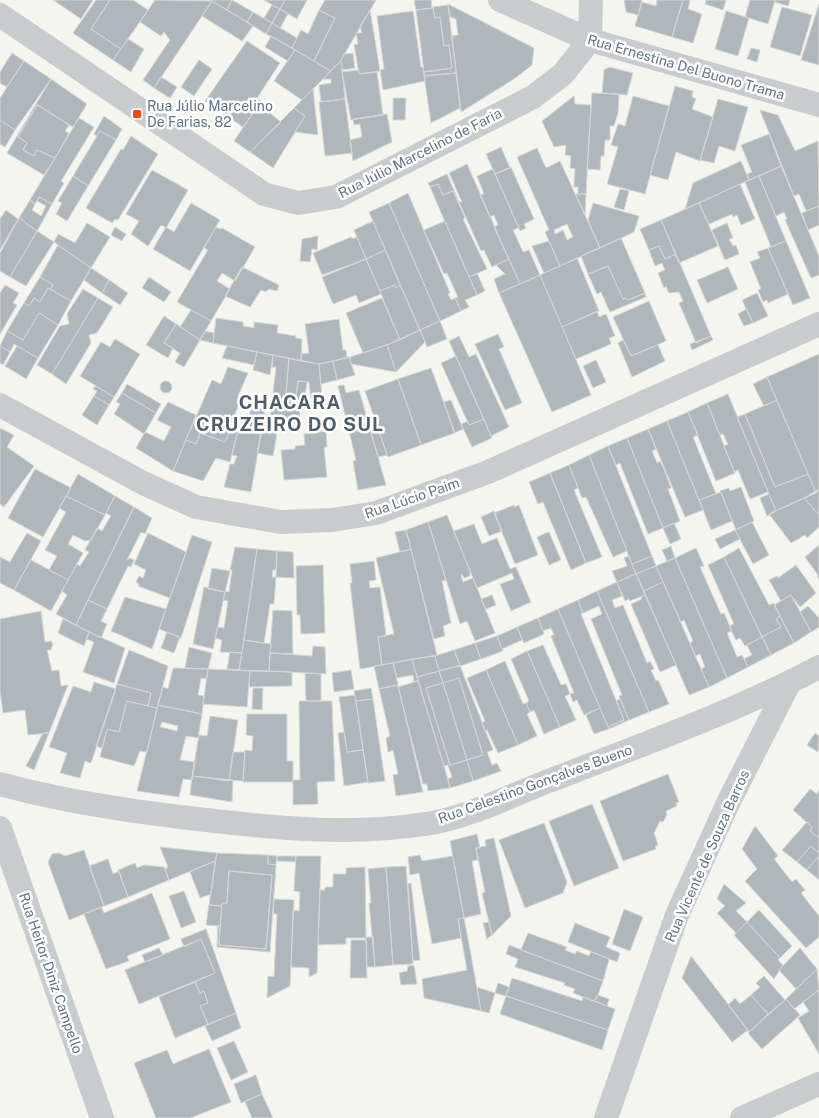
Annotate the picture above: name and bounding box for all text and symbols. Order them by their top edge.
street label: Rua Ernestina Del Buono Trama [586,31,786,103]
place label: Rua Júlio Marcelino De Farias, 82 [147,98,273,130]
street label: Rua Júlio Marcelino de Faria [336,105,504,201]
marker: Rua Júlio Marcelino De Farias, 82 [131,108,143,120]
district label: CHACARA CRUZEIRO DO SUL [196,391,384,435]
street label: Rua Lúcio Paim [362,474,462,522]
street label: Rua Celestino Gonçalves Bueno [436,741,634,827]
street label: Rua Vicente de Souza Barros [662,768,752,944]
street label: Rua Heitor Diniz Campello [16,890,86,1056]

